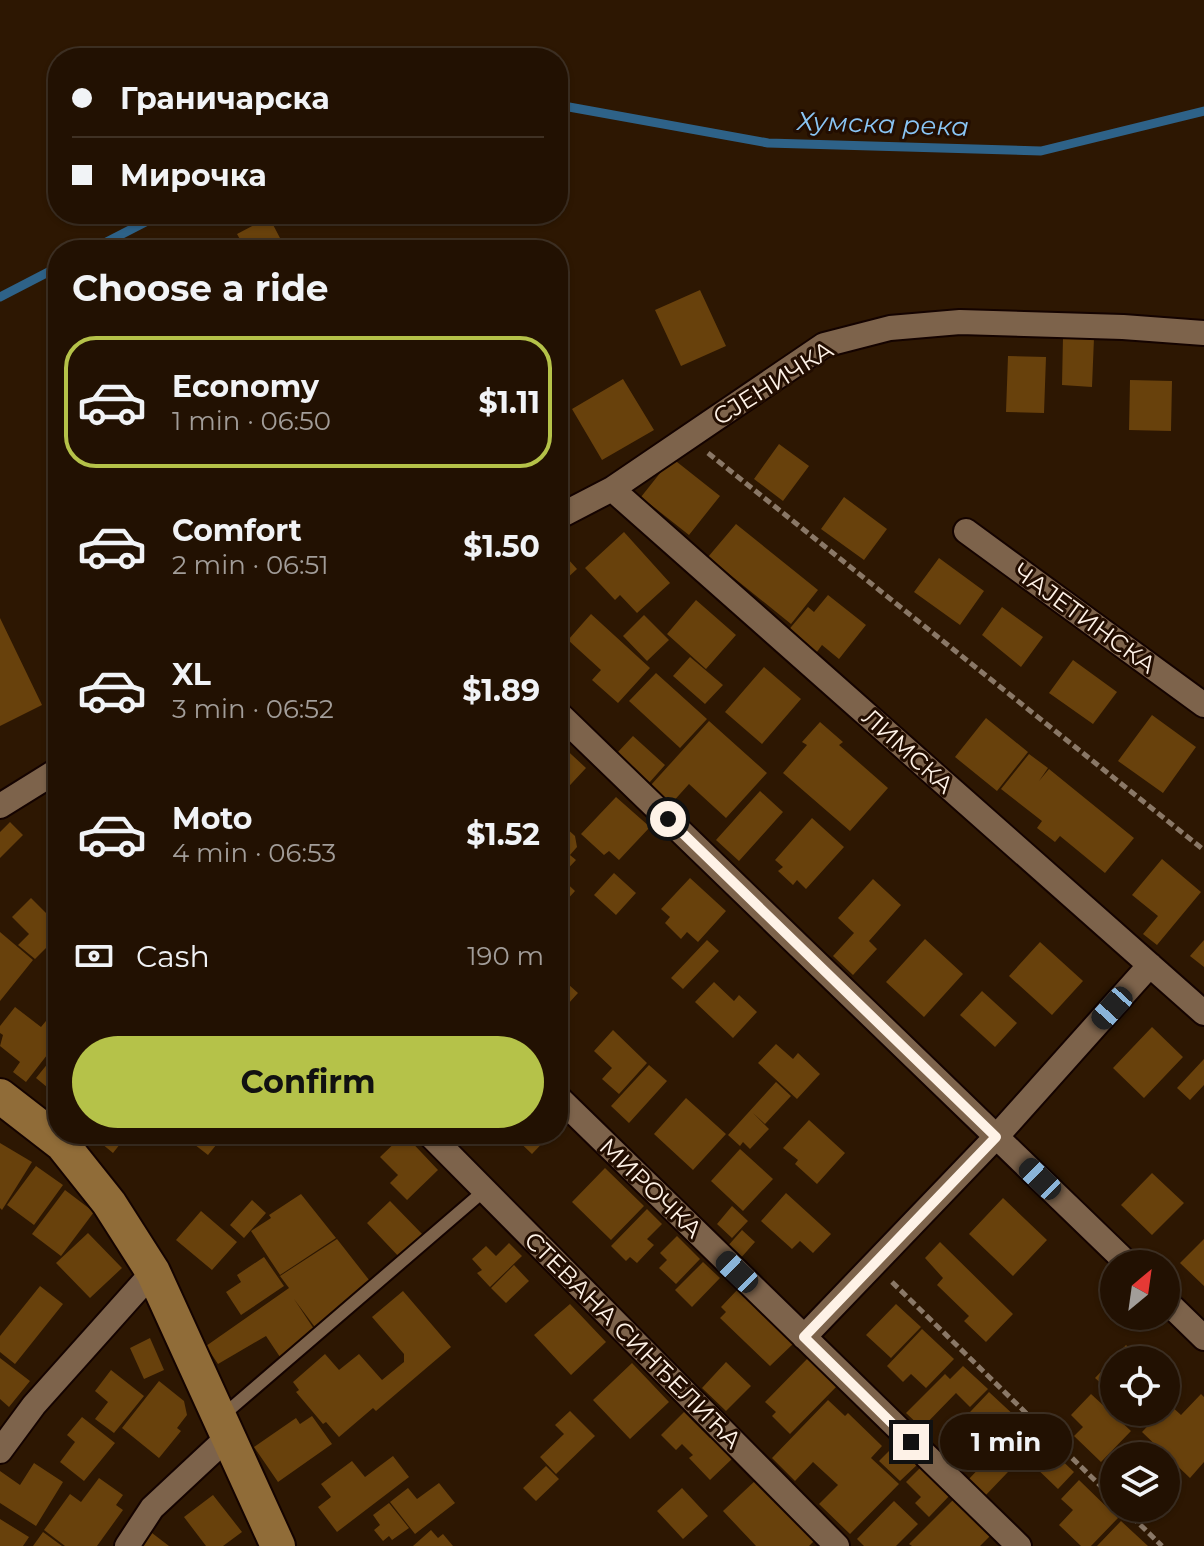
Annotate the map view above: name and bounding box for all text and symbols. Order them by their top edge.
text: Граничарска [120,80,330,117]
water label: Хумска река [795,105,970,143]
text: Мирочка [120,157,267,194]
text: Choose a ride [72,266,329,310]
street label: СЈЕНИЧКА [708,335,839,431]
icon: car [76,366,148,438]
text: Economy [172,368,319,405]
text: $1.11 [479,384,540,421]
text: 1 min · 06:50 [172,405,331,437]
icon: car [76,510,148,582]
text: Comfort [172,512,302,549]
text: $1.50 [463,528,540,565]
text: 2 min · 06:51 [172,549,329,581]
street label: ЧАЈЕТИНСКА [1008,557,1162,679]
icon: car [76,654,148,726]
text: XL [172,656,211,693]
text: $1.89 [462,672,540,709]
text: 3 min · 06:52 [172,693,334,725]
street label: ЛИМСКА [856,702,960,800]
icon: car [76,798,148,870]
text: Moto [172,800,253,837]
route start [650,801,686,837]
text: $1.52 [466,816,540,853]
text: 4 min · 06:53 [172,837,336,869]
icon: cash [72,934,116,978]
text: Cash [136,938,210,975]
text: 190 m [467,940,544,972]
car [1087,982,1137,1034]
button: Confirm [72,1036,544,1128]
street label: МИРОЧКА [594,1132,708,1244]
car [1014,1154,1066,1204]
street label: СТЕВАНА СИНЂЕЛИЋА [518,1225,748,1455]
car [711,1247,763,1297]
north arrow [1100,1250,1180,1330]
map controls [1100,1250,1180,1522]
button: locate [1100,1346,1180,1426]
callout: 1 min [939,1414,1071,1470]
route end [893,1424,929,1460]
text: 1 min [971,1426,1041,1458]
button: layers [1100,1442,1180,1522]

